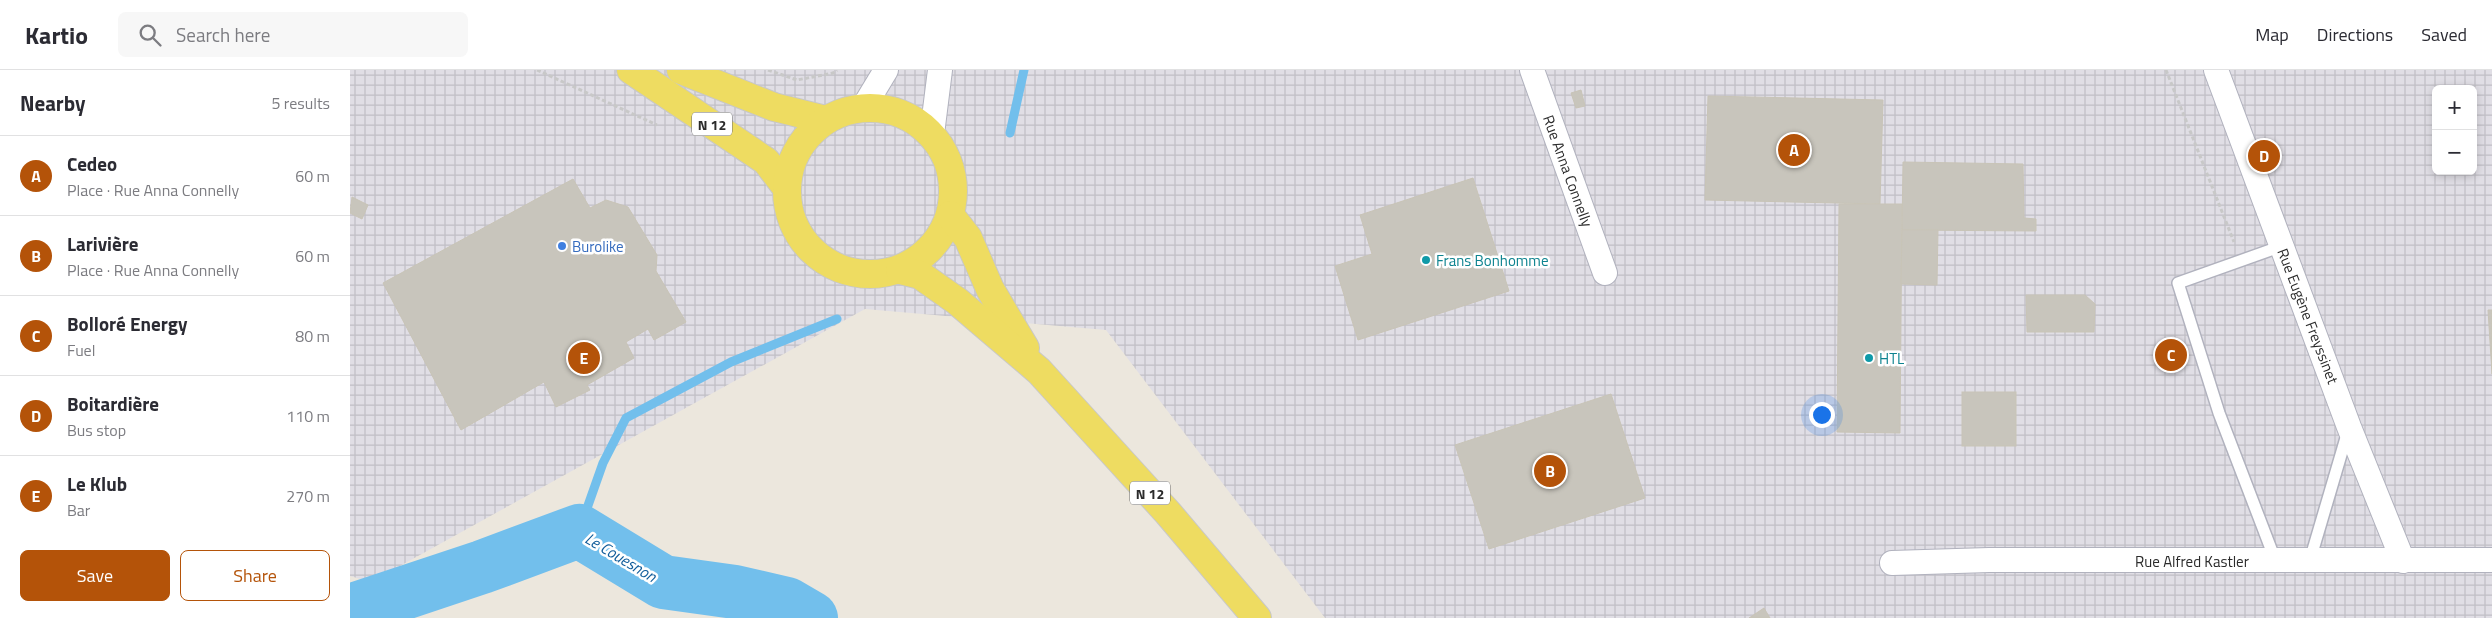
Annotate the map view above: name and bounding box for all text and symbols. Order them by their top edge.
search box [118,12,468,57]
text: Kartio [25,17,88,53]
text: Search here [176,20,270,49]
icon: search [136,21,164,49]
text: Map [2255,21,2289,48]
text: Directions [2317,21,2393,48]
text: Saved [2421,21,2467,48]
map controls [2432,85,2477,175]
button: + [2432,85,2477,130]
text: Nearby [20,87,85,119]
text: 5 results [271,91,330,115]
road number: N 12 [692,112,732,136]
street label: Rue Anna Connelly [1537,112,1599,230]
button: − [2432,130,2477,175]
pin: A [1778,131,1810,169]
pin: D [2248,137,2280,175]
text: Cedeo [67,149,117,178]
text: A [31,164,41,188]
text: 60 m [295,164,330,188]
text: Place · Rue Anna Connelly [67,178,239,202]
text: Larivière [67,229,138,258]
place label: Burolike [572,235,623,258]
marker: Burolike [556,240,568,252]
text: B [31,244,41,268]
text: 60 m [295,244,330,268]
street label: Rue Eugène Freyssinet [2272,245,2345,388]
place label: Frans Bonhomme [1436,249,1548,272]
marker: Frans Bonhomme [1420,254,1432,266]
text: Place · Rue Anna Connelly [67,258,239,282]
text: Bolloré Energy [67,309,187,338]
text: C [32,324,40,348]
text: 80 m [295,324,330,348]
pin: C [2155,336,2187,374]
text: Fuel [67,338,95,362]
pin: E [568,339,600,377]
place label: HTL [1879,347,1904,370]
marker: HTL [1863,352,1875,364]
text: Boitardière [67,389,159,418]
your location [1809,402,1835,428]
text: D [31,404,41,428]
text: 110 m [286,404,330,428]
text: Bus stop [67,418,126,442]
pin: B [1534,452,1566,490]
text: Le Klub [67,469,127,498]
road number: N 12 [1130,482,1170,504]
text: E [32,484,40,508]
text: 270 m [286,484,330,508]
text: Bar [67,498,90,522]
water label: Le Couesnon [581,526,662,588]
button: Save [20,550,170,601]
button: Share [180,550,330,601]
street label: Rue Alfred Kastler [2135,550,2249,573]

